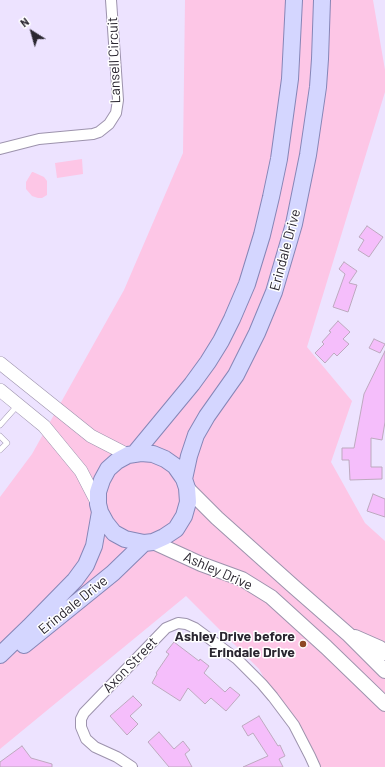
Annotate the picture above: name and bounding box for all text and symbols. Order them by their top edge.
north arrow [12,12,52,52]
text: N [18,15,31,29]
street label: Lansell Circuit [104,16,124,104]
street label: Erindale Drive [266,207,304,293]
street label: Ashley Drive [181,548,255,594]
street label: Erindale Drive [35,572,111,638]
place label: Ashley Drive before Erindale Drive [175,628,295,660]
street label: Axon Street [99,634,161,696]
marker: Ashley Drive before Erindale Drive [298,639,308,649]

